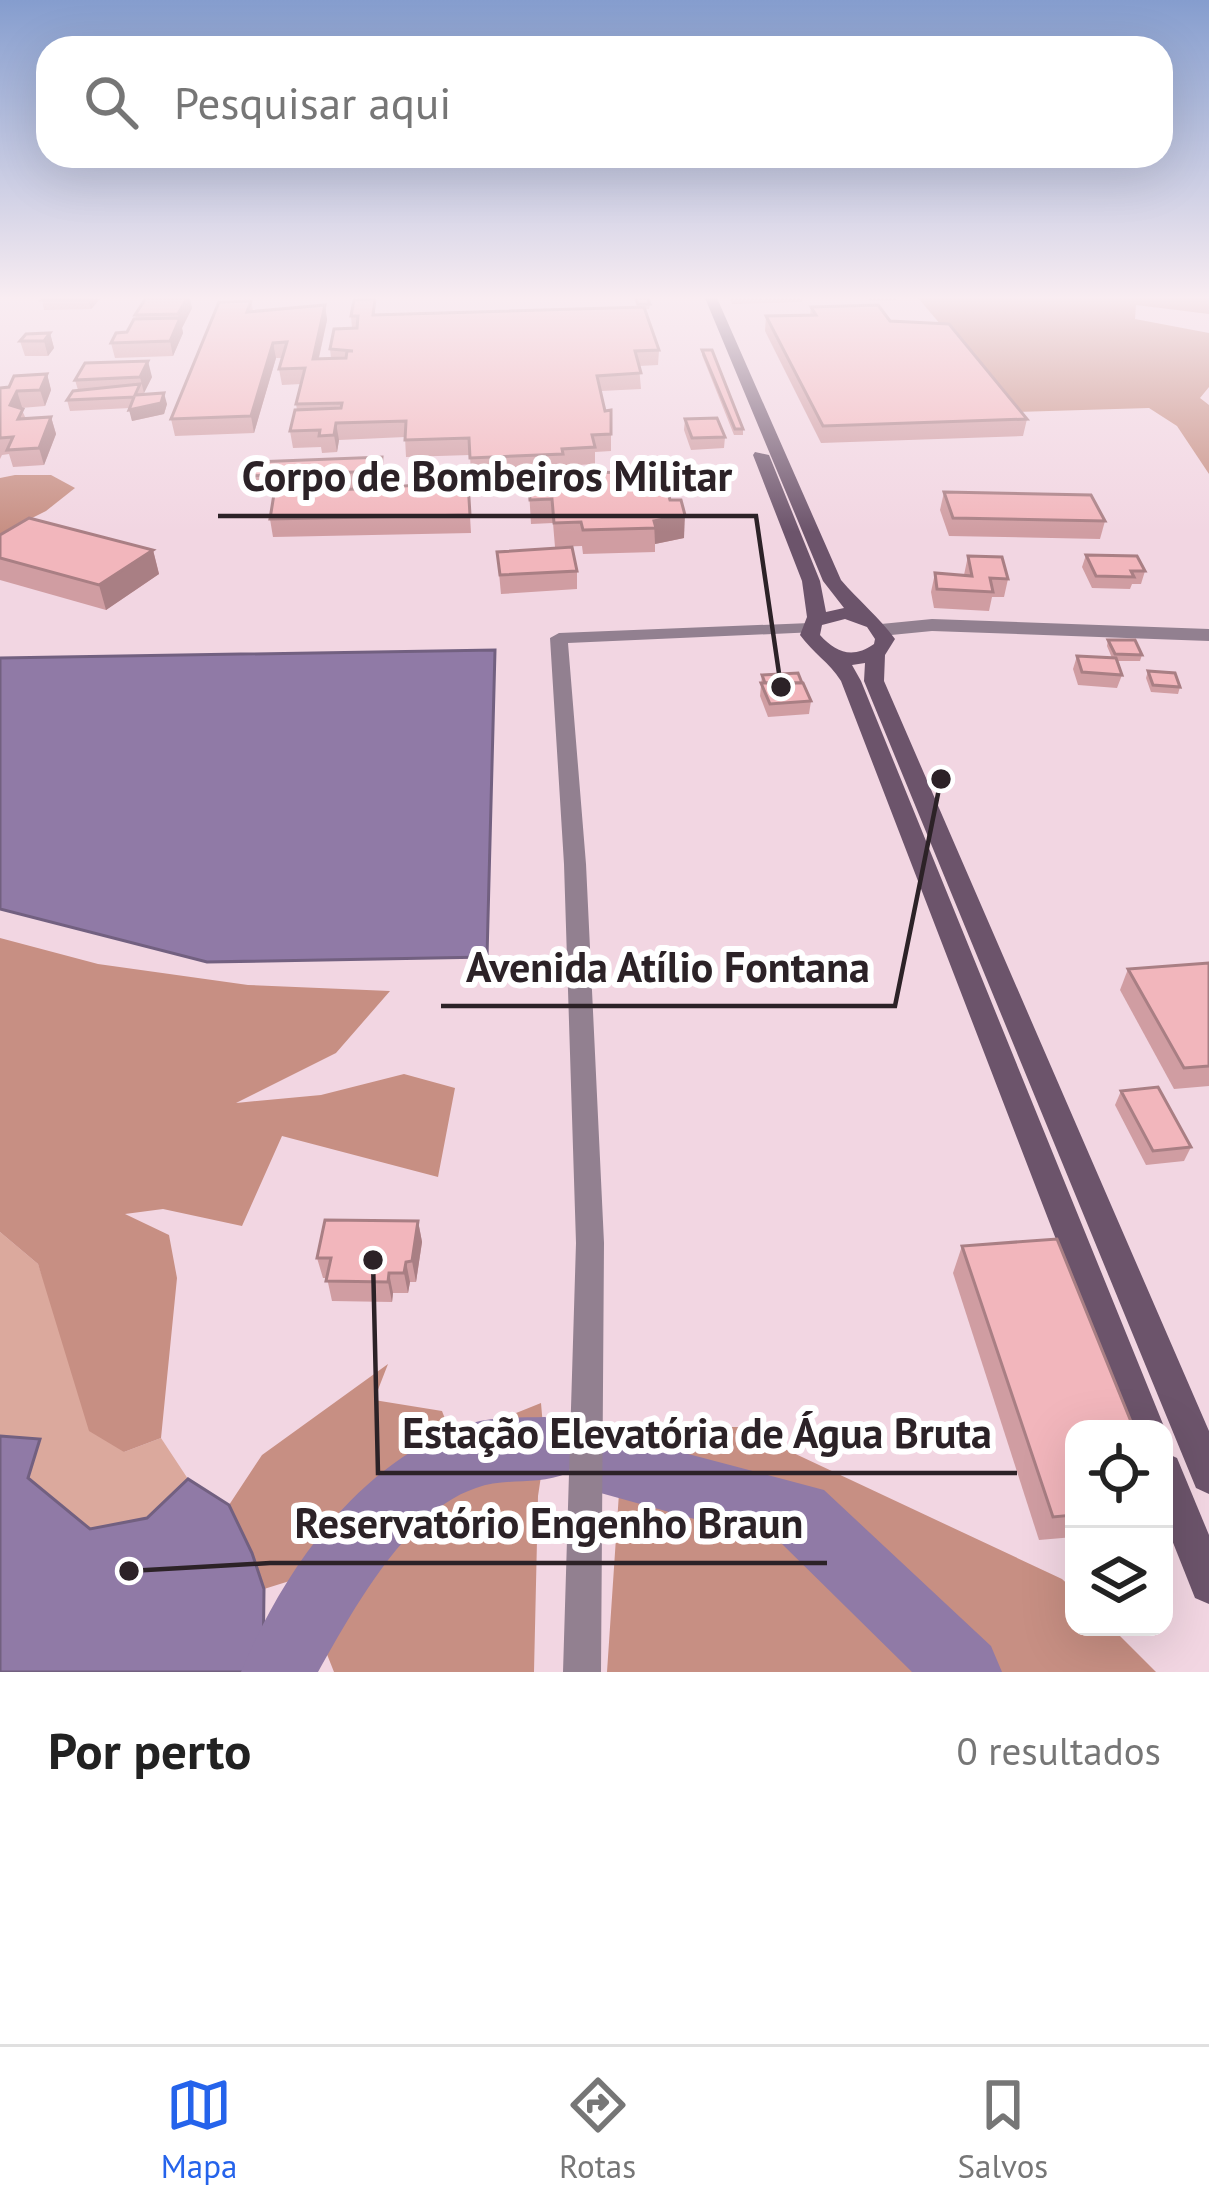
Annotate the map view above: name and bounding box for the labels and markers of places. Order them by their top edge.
callout: Corpo de Bombeiros Militar [218,438,756,516]
callout: Avenida Atílio Fontana [441,928,895,1006]
callout: Estação Elevatória de Água Bruta [378,1395,1017,1473]
callout: Reservatório Engenho Braun [270,1485,827,1563]

